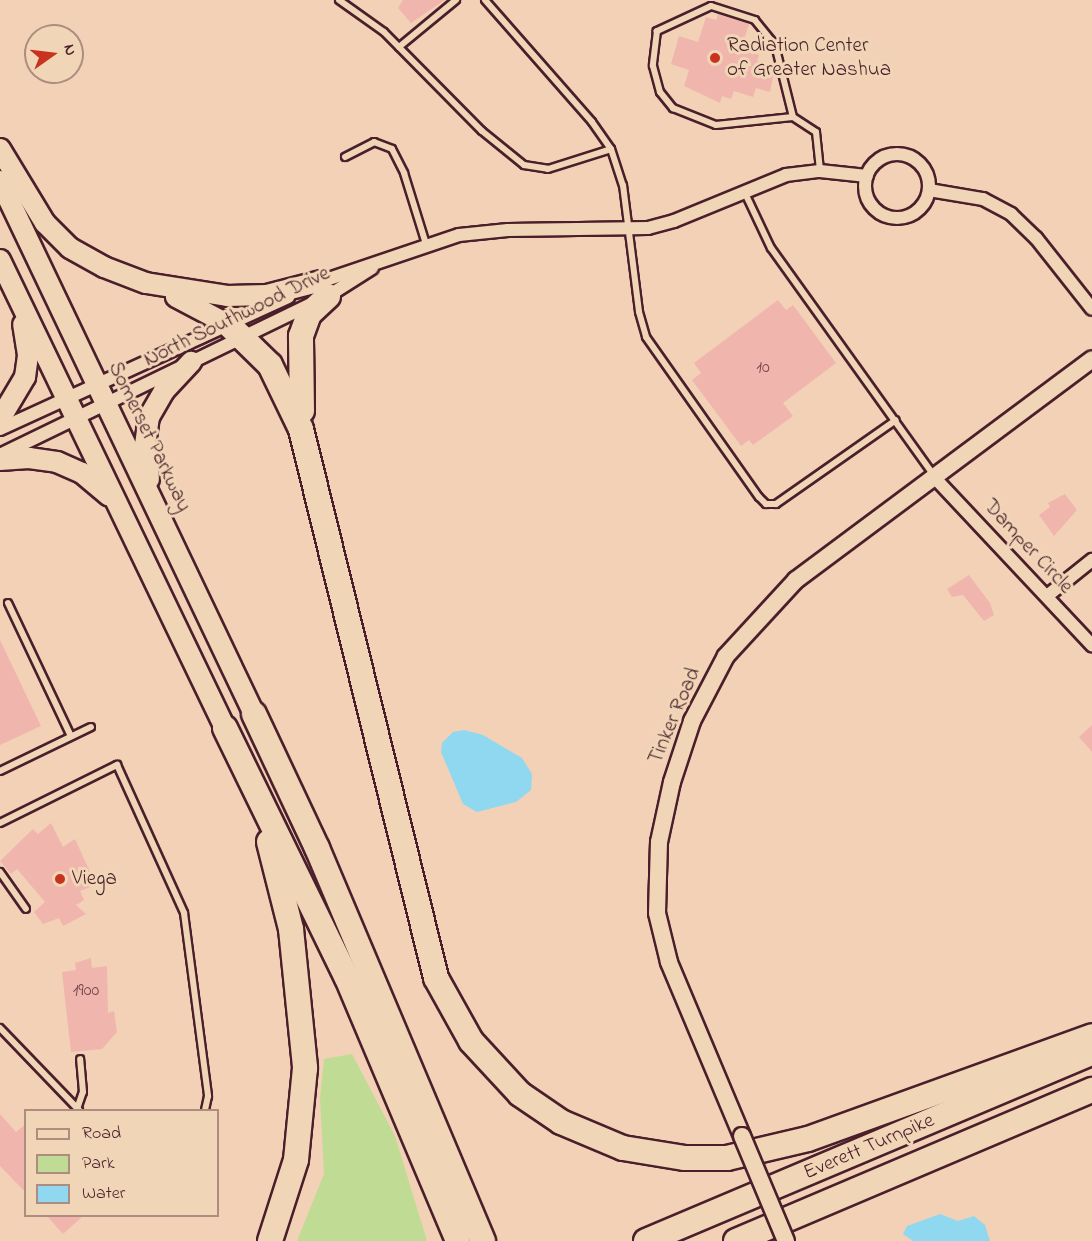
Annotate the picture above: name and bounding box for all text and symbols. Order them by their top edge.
north arrow [24,24,84,84]
place label: Radiation Center of Greater Nashua [727,33,891,83]
text: N [57,42,82,58]
marker: Radiation Center of Greater Nashua [708,51,722,65]
street label: North Southwood Drive [140,261,334,373]
house number: 10 [756,357,770,379]
street label: Somerset Parkway [102,358,196,516]
street label: Damper Circle [978,495,1078,599]
street label: Tinker Road [643,664,707,768]
place label: Viega [72,866,117,892]
marker: Viega [53,872,67,886]
house number: 1900 [73,980,99,1002]
street label: Everett Turnpike [800,1108,938,1186]
legend [24,1109,219,1217]
text: Road [82,1121,121,1147]
text: Park [82,1151,115,1177]
text: Water [82,1181,125,1207]

